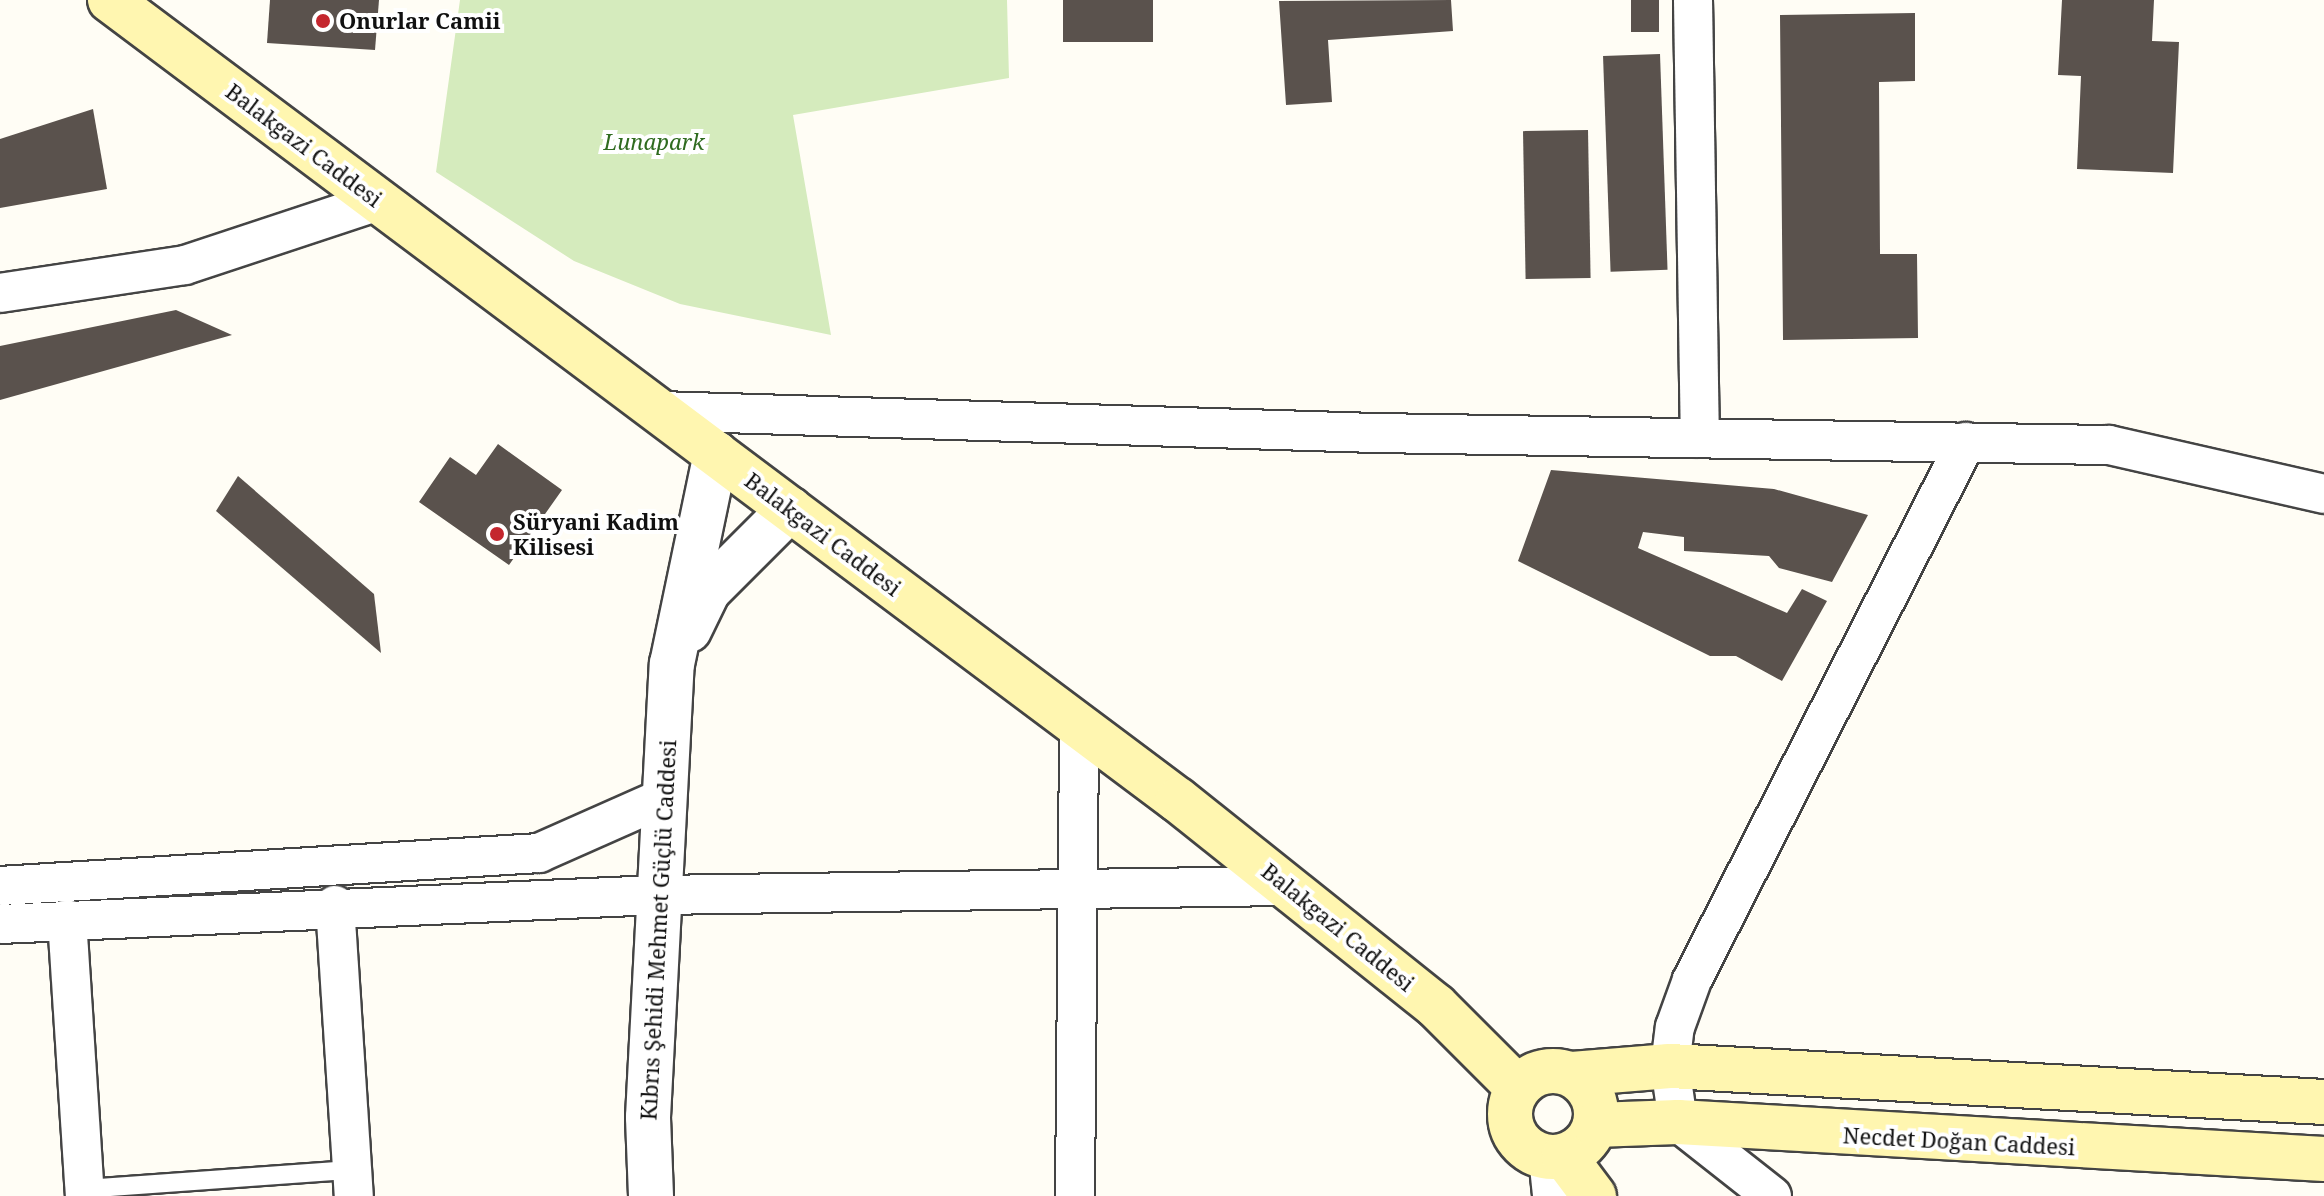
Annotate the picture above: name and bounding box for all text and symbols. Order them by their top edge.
place label: Onurlar Camii [339,8,500,34]
marker: Onurlar Camii [314,12,332,30]
street label: Balakgazi Caddesi [221,78,387,212]
park label: Lunapark [603,129,705,155]
street label: Balakgazi Caddesi [740,467,906,601]
place label: Süryani Kadim Kilisesi [513,508,679,560]
marker: Süryani Kadim Kilisesi [488,525,506,543]
street label: Kıbrıs Şehidi Mehmet Güçlü Caddesi [635,739,681,1121]
street label: Balakgazi Caddesi [1257,857,1419,997]
street label: Necdet Doğan Caddesi [1842,1122,2076,1160]

